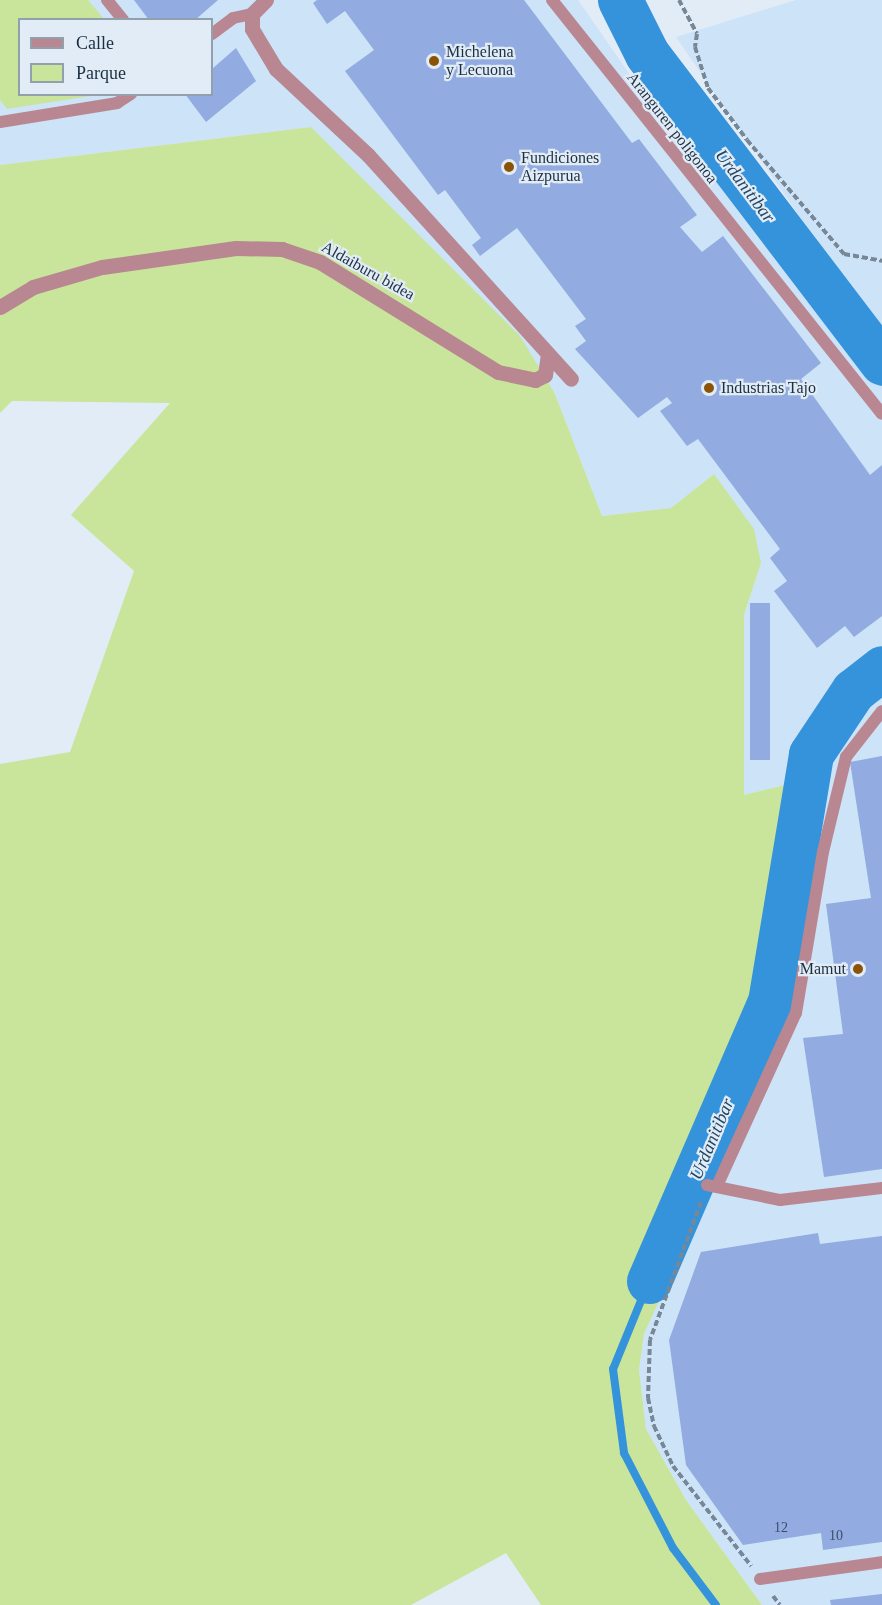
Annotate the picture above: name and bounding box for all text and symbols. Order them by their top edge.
legend [18,18,213,96]
text: Calle [76,33,114,53]
place label: Michelena y Lecuona [446,42,514,80]
marker: Michelena y Lecuona [427,54,441,68]
text: Parque [76,63,126,83]
street label: Aranguren poligonoa [622,68,722,188]
water label: Urdanitibar [710,145,780,227]
place label: Fundiciones Aizpurua [521,148,599,186]
marker: Fundiciones Aizpurua [502,160,516,174]
street label: Aldaiburu bidea [318,238,418,304]
place label: Industrias Tajo [721,378,816,398]
marker: Industrias Tajo [702,381,716,395]
place label: Mamut [800,959,846,979]
marker: Mamut [851,962,865,976]
water label: Urdanitibar [685,1095,739,1183]
house number: 12 [774,1520,788,1536]
house number: 10 [829,1528,843,1544]

